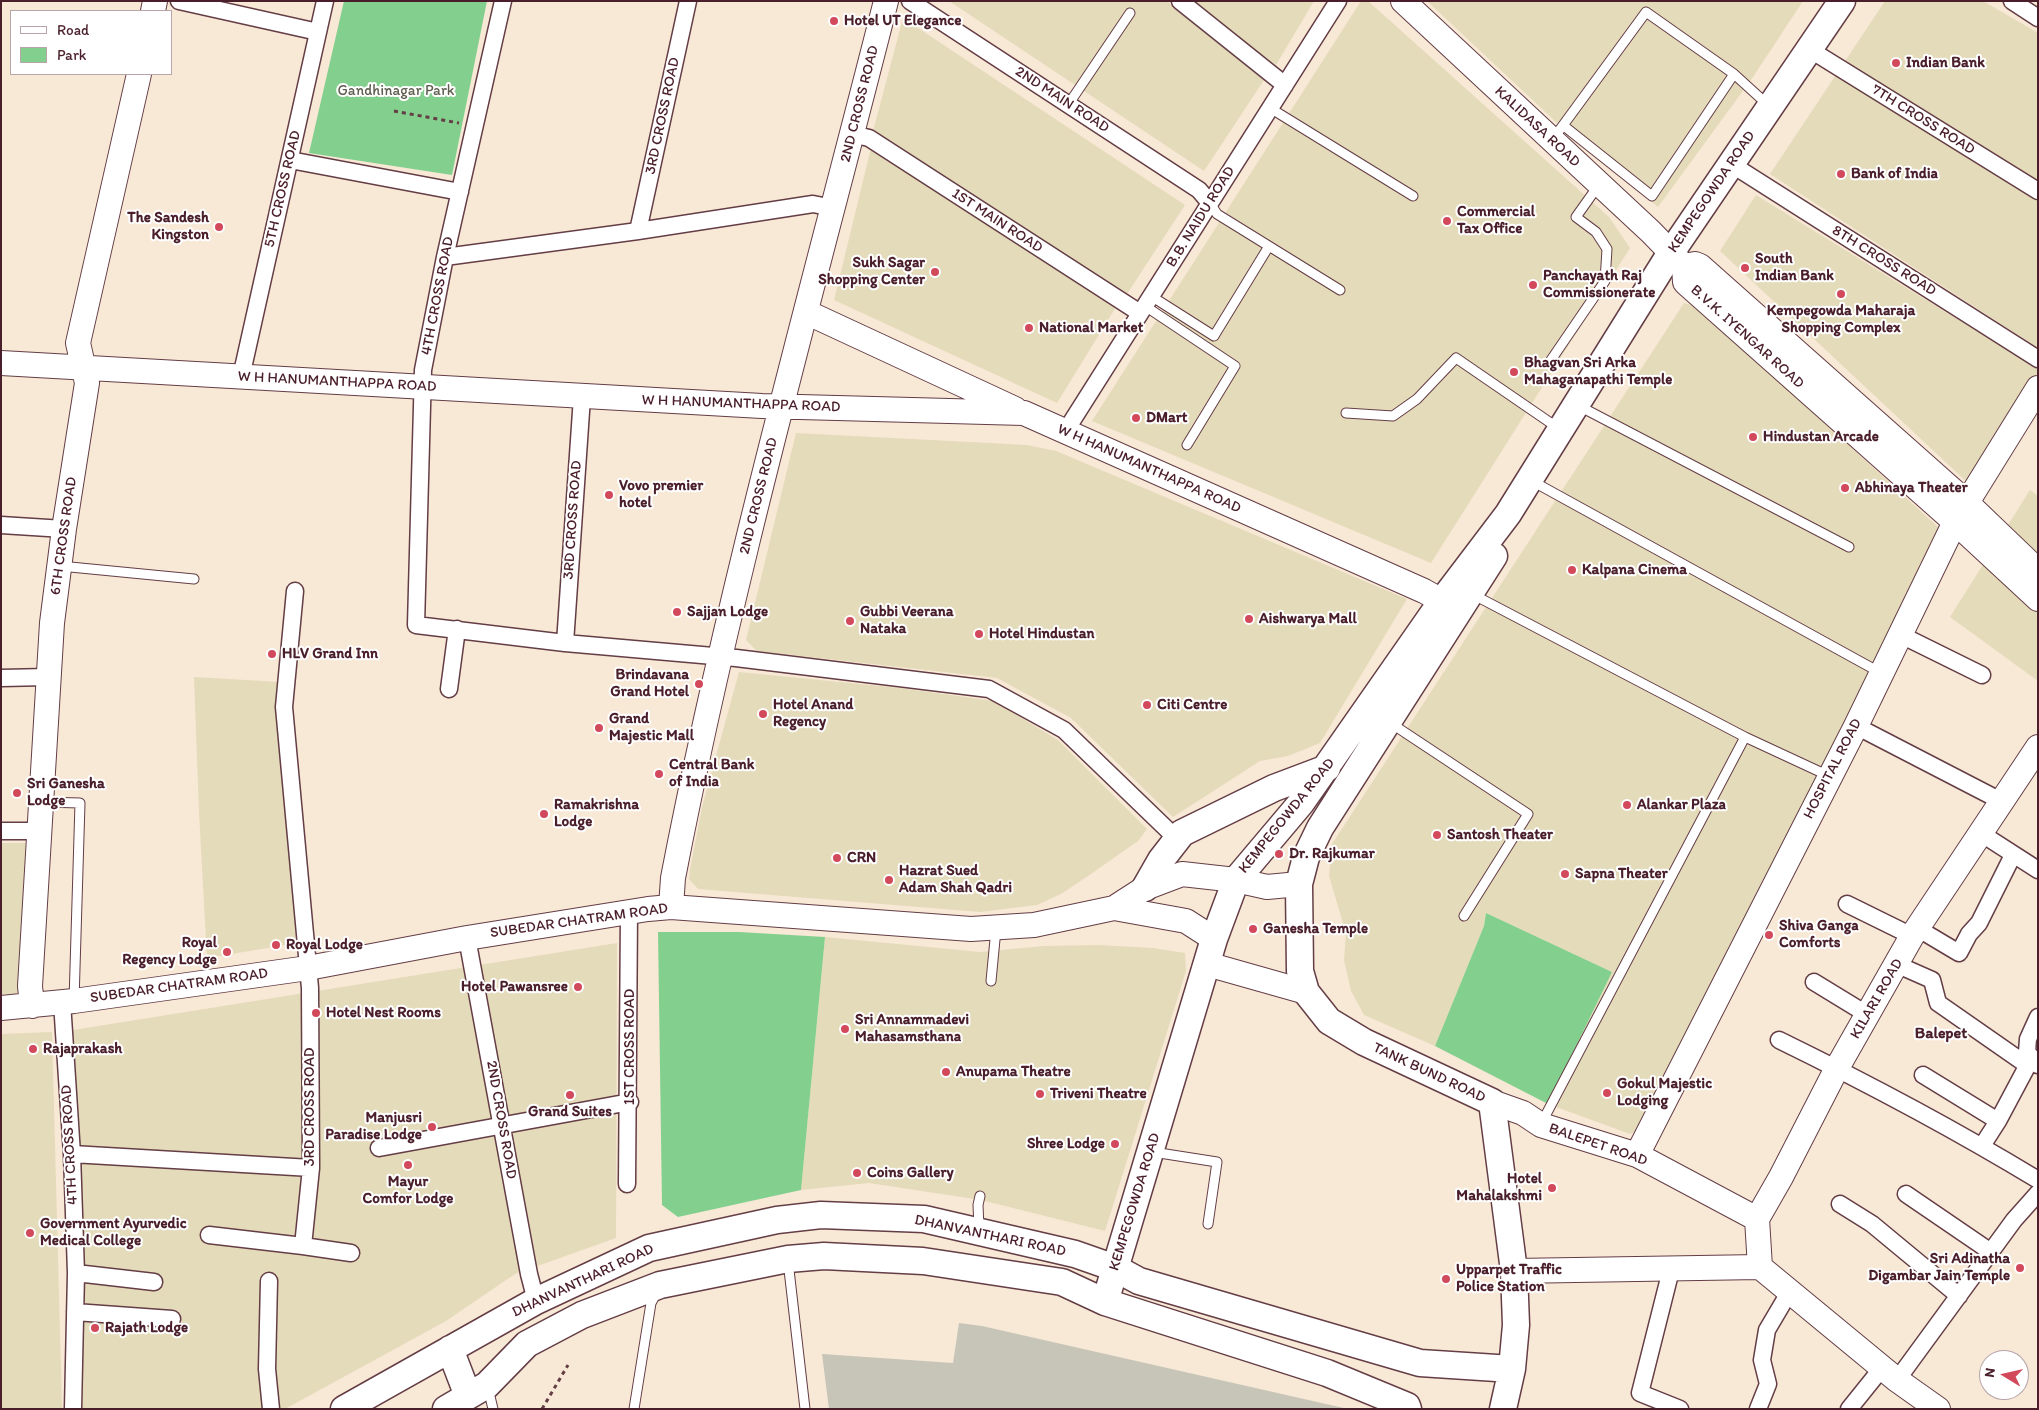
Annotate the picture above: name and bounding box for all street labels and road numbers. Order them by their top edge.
street label: 2ND CROSS ROAD [837,44,883,164]
street label: 3RD CROSS ROAD [642,56,684,176]
street label: 2ND MAIN ROAD [1012,63,1112,137]
street label: 7TH CROSS ROAD [1868,81,1978,159]
street label: KALIDASA ROAD [1490,83,1584,171]
street label: KEMPEGOWDA ROAD [1665,128,1759,256]
street label: 5TH CROSS ROAD [261,129,305,249]
street label: B.B. NAIDU ROAD [1163,163,1239,271]
street label: 1ST MAIN ROAD [948,185,1046,257]
street label: 8TH CROSS ROAD [1829,222,1939,300]
street label: 4TH CROSS ROAD [418,235,458,357]
street label: B.V.K. IYENGAR ROAD [1686,281,1808,393]
street label: W H HANUMANTHAPPA ROAD [237,368,437,396]
street label: W H HANUMANTHAPPA ROAD [641,392,841,416]
street label: W H HANUMANTHAPPA ROAD [1054,420,1244,518]
street label: 2ND CROSS ROAD [736,436,782,556]
street label: 3RD CROSS ROAD [560,460,586,580]
street label: 6TH CROSS ROAD [47,476,81,596]
street label: HOSPITAL ROAD [1800,716,1866,822]
street label: KEMPEGOWDA ROAD [1235,755,1339,877]
street label: SUBEDAR CHATRAM ROAD [489,900,669,942]
street label: KILARI ROAD [1847,956,1907,1042]
street label: SUBEDAR CHATRAM ROAD [89,965,269,1007]
street label: 1ST CROSS ROAD [621,989,639,1105]
street label: TANK BUND ROAD [1370,1039,1488,1107]
street label: 3RD CROSS ROAD [301,1047,319,1167]
street label: 2ND CROSS ROAD [482,1059,520,1181]
street label: 4TH CROSS ROAD [58,1084,82,1206]
street label: BALEPET ROAD [1546,1120,1650,1170]
street label: KEMPEGOWDA ROAD [1105,1131,1165,1273]
street label: DHANVANTHARI ROAD [913,1211,1067,1261]
street label: DHANVANTHARI ROAD [509,1240,657,1322]

